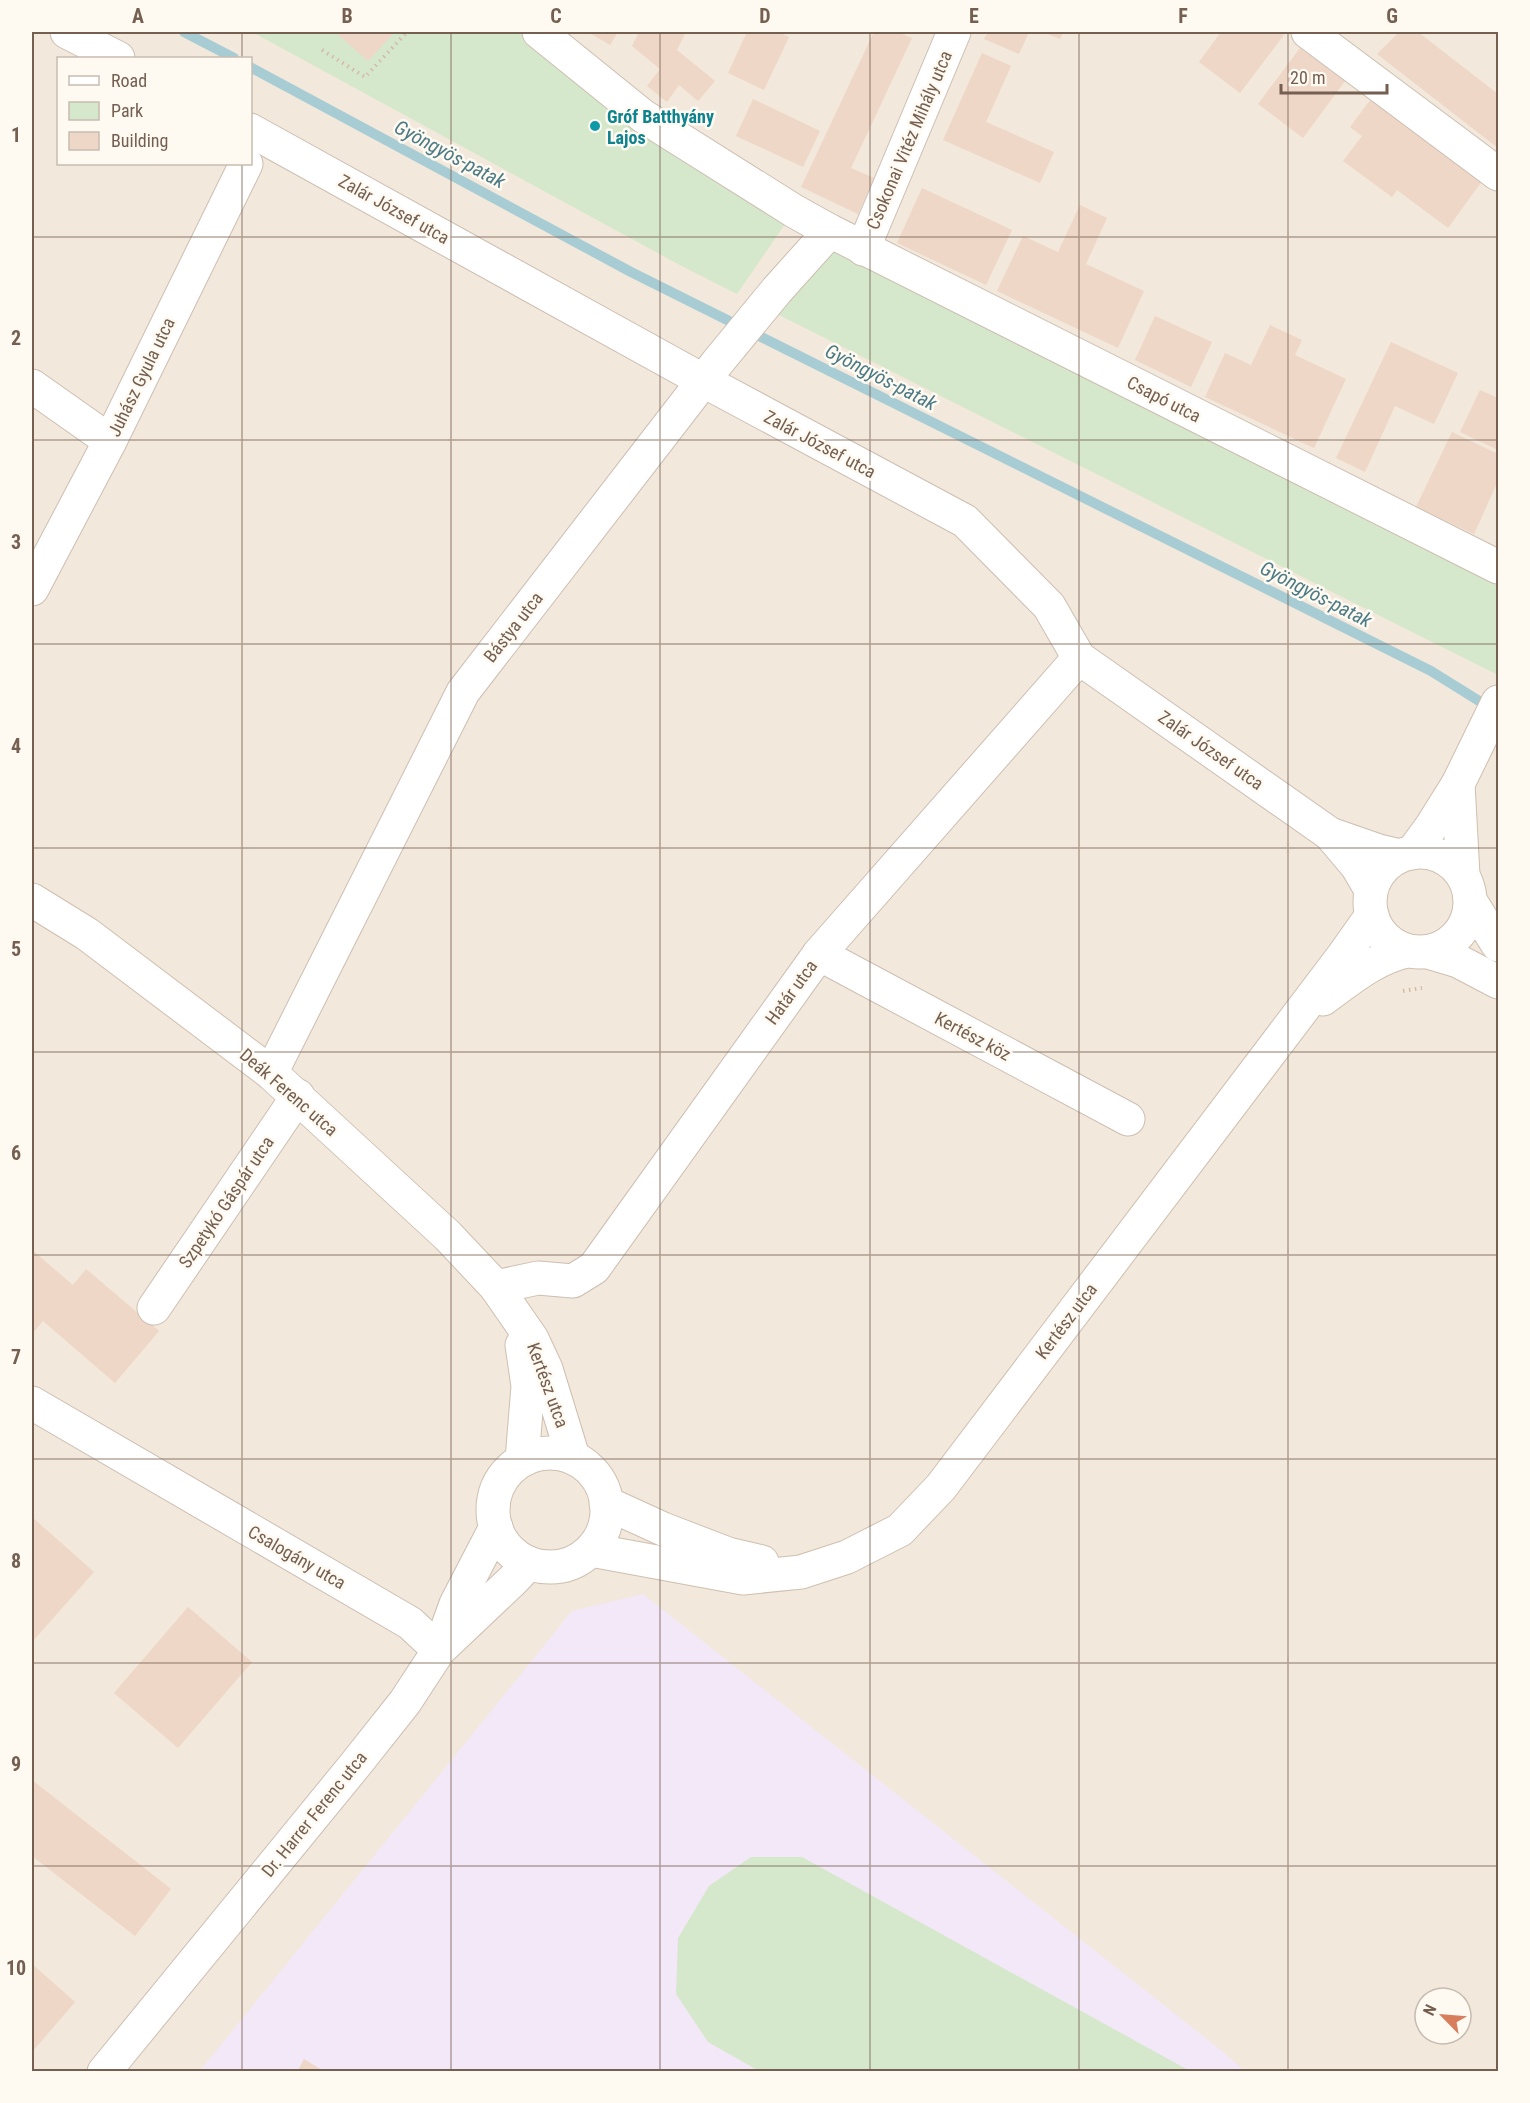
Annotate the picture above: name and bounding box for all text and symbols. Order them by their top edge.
text: A [132,4,144,28]
text: B [341,4,353,28]
text: C [550,4,562,28]
text: D [759,4,771,28]
text: E [969,4,979,28]
text: F [1178,4,1188,28]
text: G [1386,4,1398,28]
street label: Csokonai Vitéz Mihály utca [862,48,956,232]
legend [57,57,252,165]
scale bar [1281,57,1388,95]
text: 20 m [1290,67,1325,88]
text: Road [111,70,147,91]
text: Park [111,100,143,121]
place label: Gróf Batthyány Lajos [607,106,714,148]
water label: Gyöngyös-patak [390,115,511,194]
marker: Gróf Batthyány Lajos [588,119,602,133]
text: 1 [11,123,21,147]
text: Building [111,130,168,151]
street label: Zalár József utca [335,170,453,248]
street label: Juhász Gyula utca [103,314,179,440]
text: 2 [11,326,21,350]
water label: Gyöngyös-patak [821,339,942,416]
street label: Csapó utca [1124,371,1204,427]
street label: Zalár József utca [761,406,879,482]
text: 3 [11,530,21,554]
water label: Gyöngyös-patak [1256,556,1377,633]
street label: Bástya utca [479,588,547,666]
street label: Zalár József utca [1154,706,1268,794]
text: 4 [11,734,21,758]
text: 5 [11,937,21,961]
street label: Határ utca [761,956,821,1028]
street label: Kertész köz [931,1007,1015,1065]
street label: Deák Ferenc utca [236,1044,342,1140]
street label: Szpetykó Gáspár utca [174,1132,278,1272]
text: 6 [11,1141,21,1165]
street label: Kertész utca [1031,1279,1101,1363]
street label: Kertész utca [523,1340,573,1430]
text: 7 [11,1345,21,1369]
street label: Csalogány utca [245,1521,349,1593]
text: 8 [11,1549,21,1573]
street label: Dr. Harrer Ferenc utca [257,1747,371,1881]
text: 9 [11,1752,21,1776]
text: 10 [6,1956,26,1980]
north arrow [1413,1986,1473,2046]
text: N [1419,2001,1441,2018]

